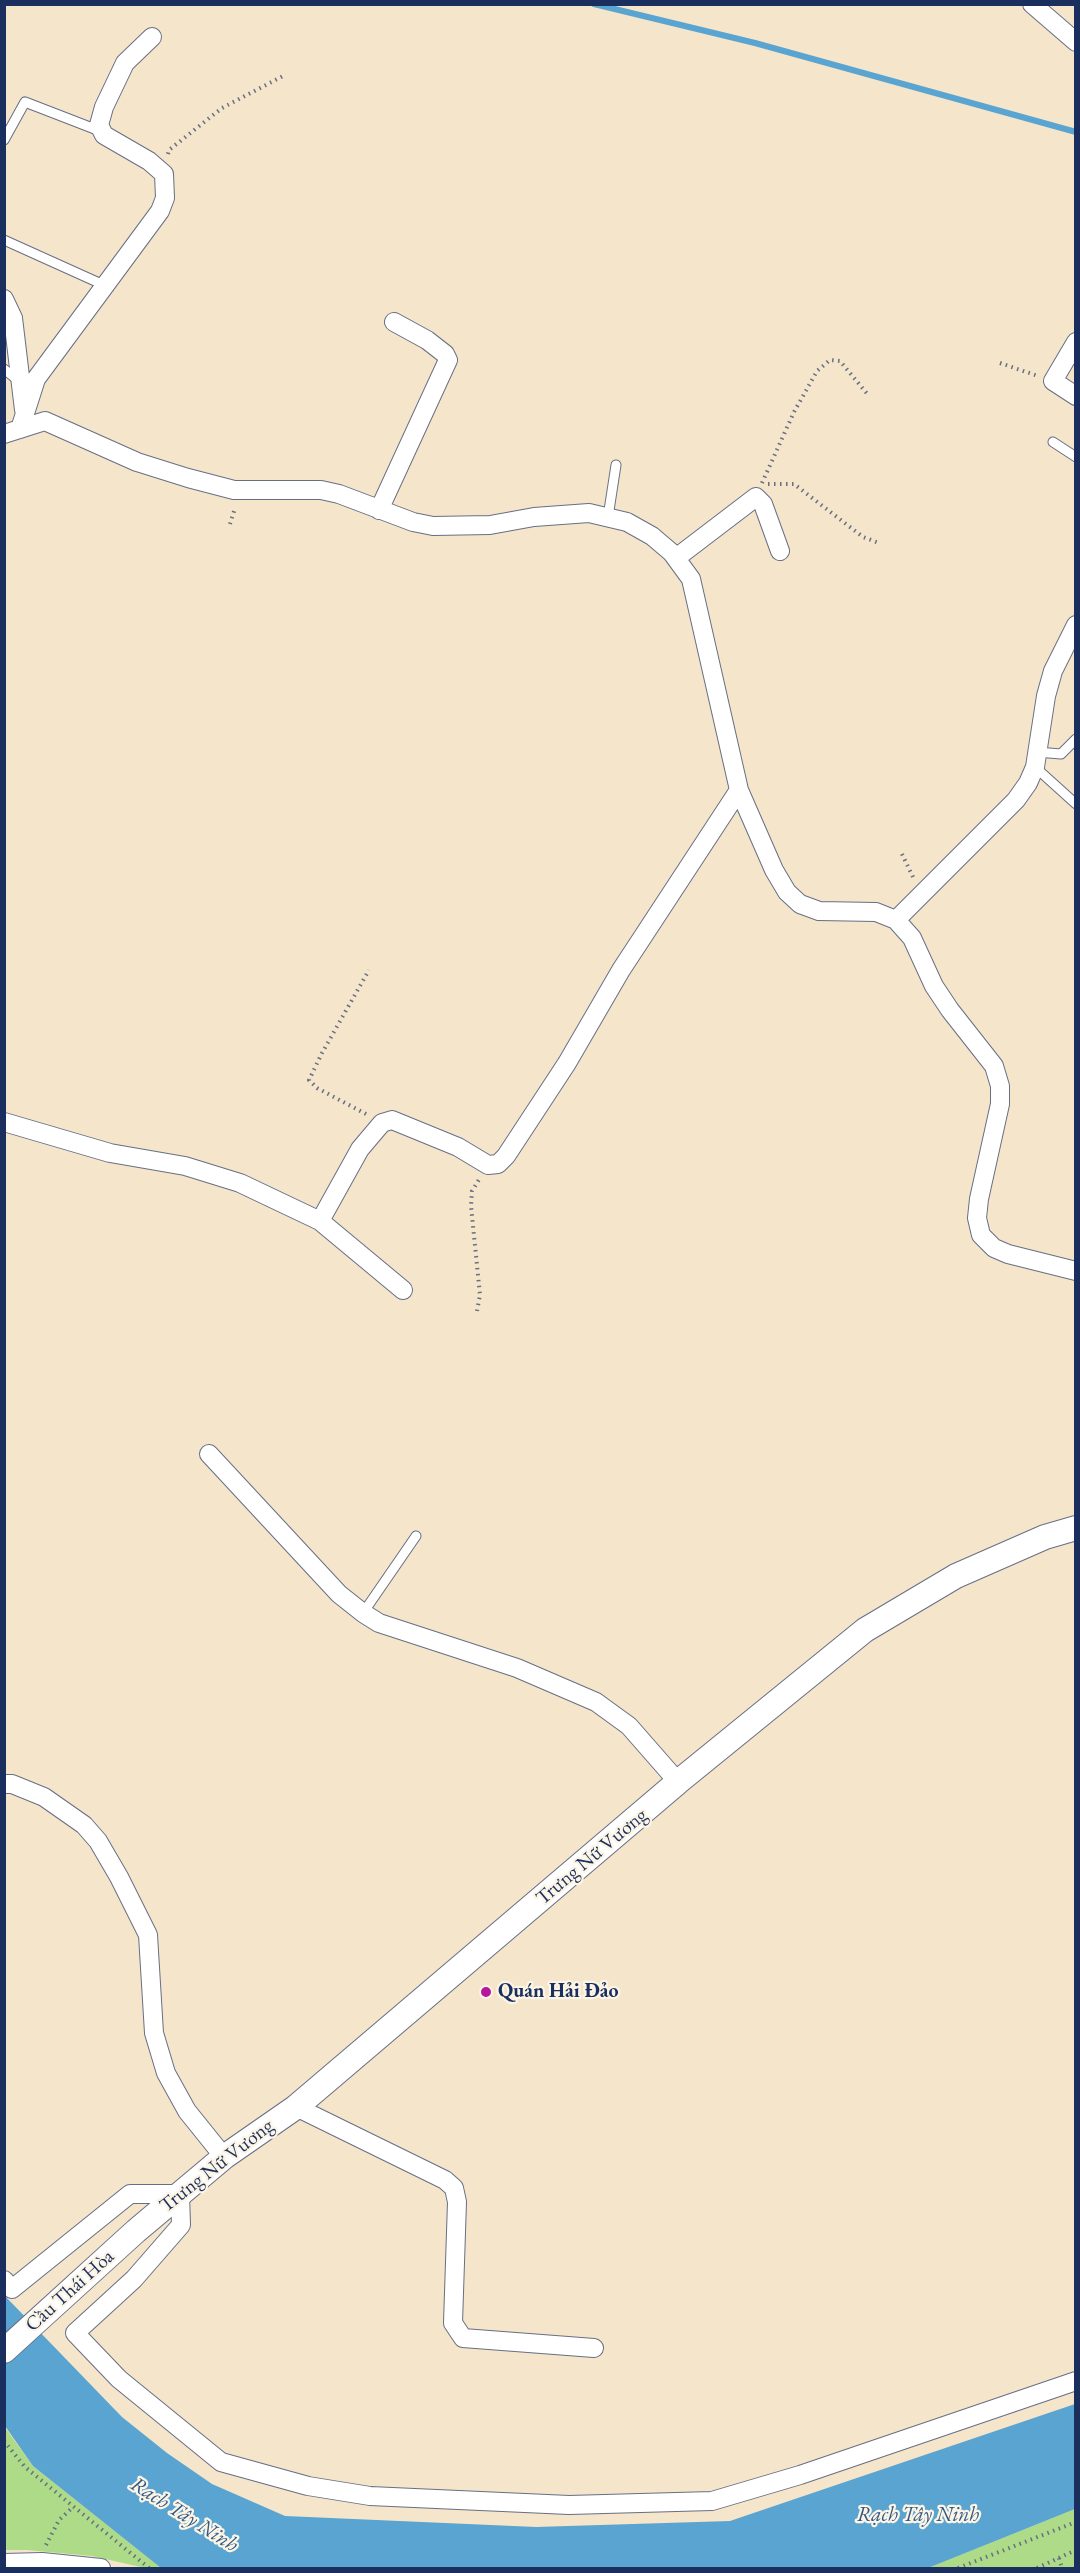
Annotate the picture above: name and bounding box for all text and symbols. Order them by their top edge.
street label: Trưng Nữ Vương [532,1804,652,1910]
place label: Quán Hải Đảo [498,1980,619,2004]
marker: Quán Hải Đảo [479,1985,493,1999]
street label: Trưng Nữ Vương [155,2114,279,2218]
street label: Cầu Thái Hòa [21,2245,119,2337]
water label: Rạch Tây Ninh [125,2472,243,2558]
water label: Rạch Tây Ninh [857,2502,979,2528]

